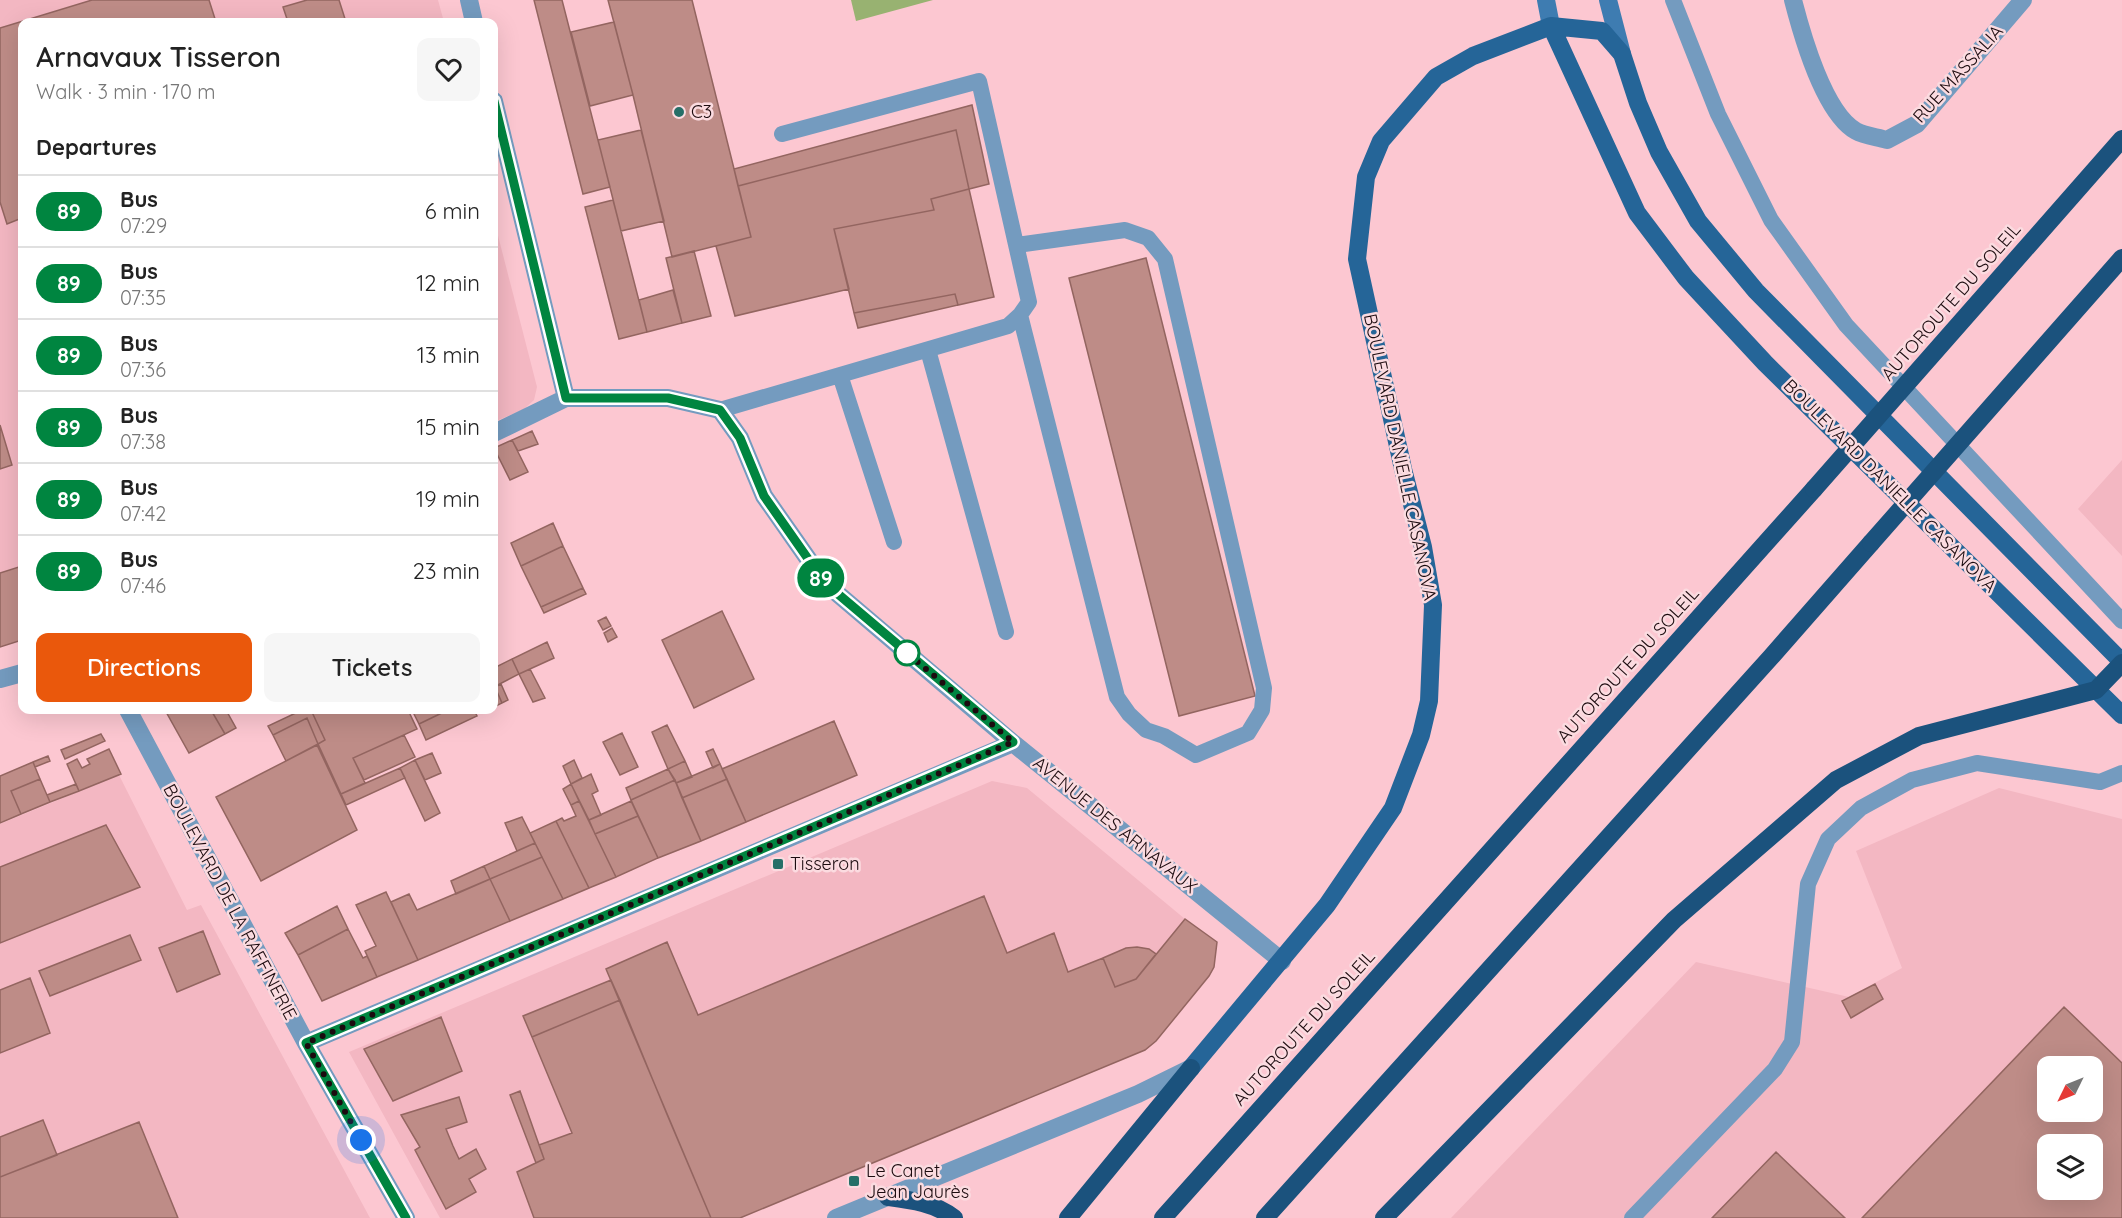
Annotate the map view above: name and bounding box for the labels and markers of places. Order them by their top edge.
place label: C3 [691,100,712,123]
marker: C3 [672,105,686,119]
unlabelled marker [894,640,920,666]
place label: Tisseron [790,852,860,875]
marker: Tisseron [771,857,785,871]
place label: Le Canet Jean Jaurès [866,1159,969,1203]
marker: Le Canet Jean Jaurès [847,1174,861,1188]

